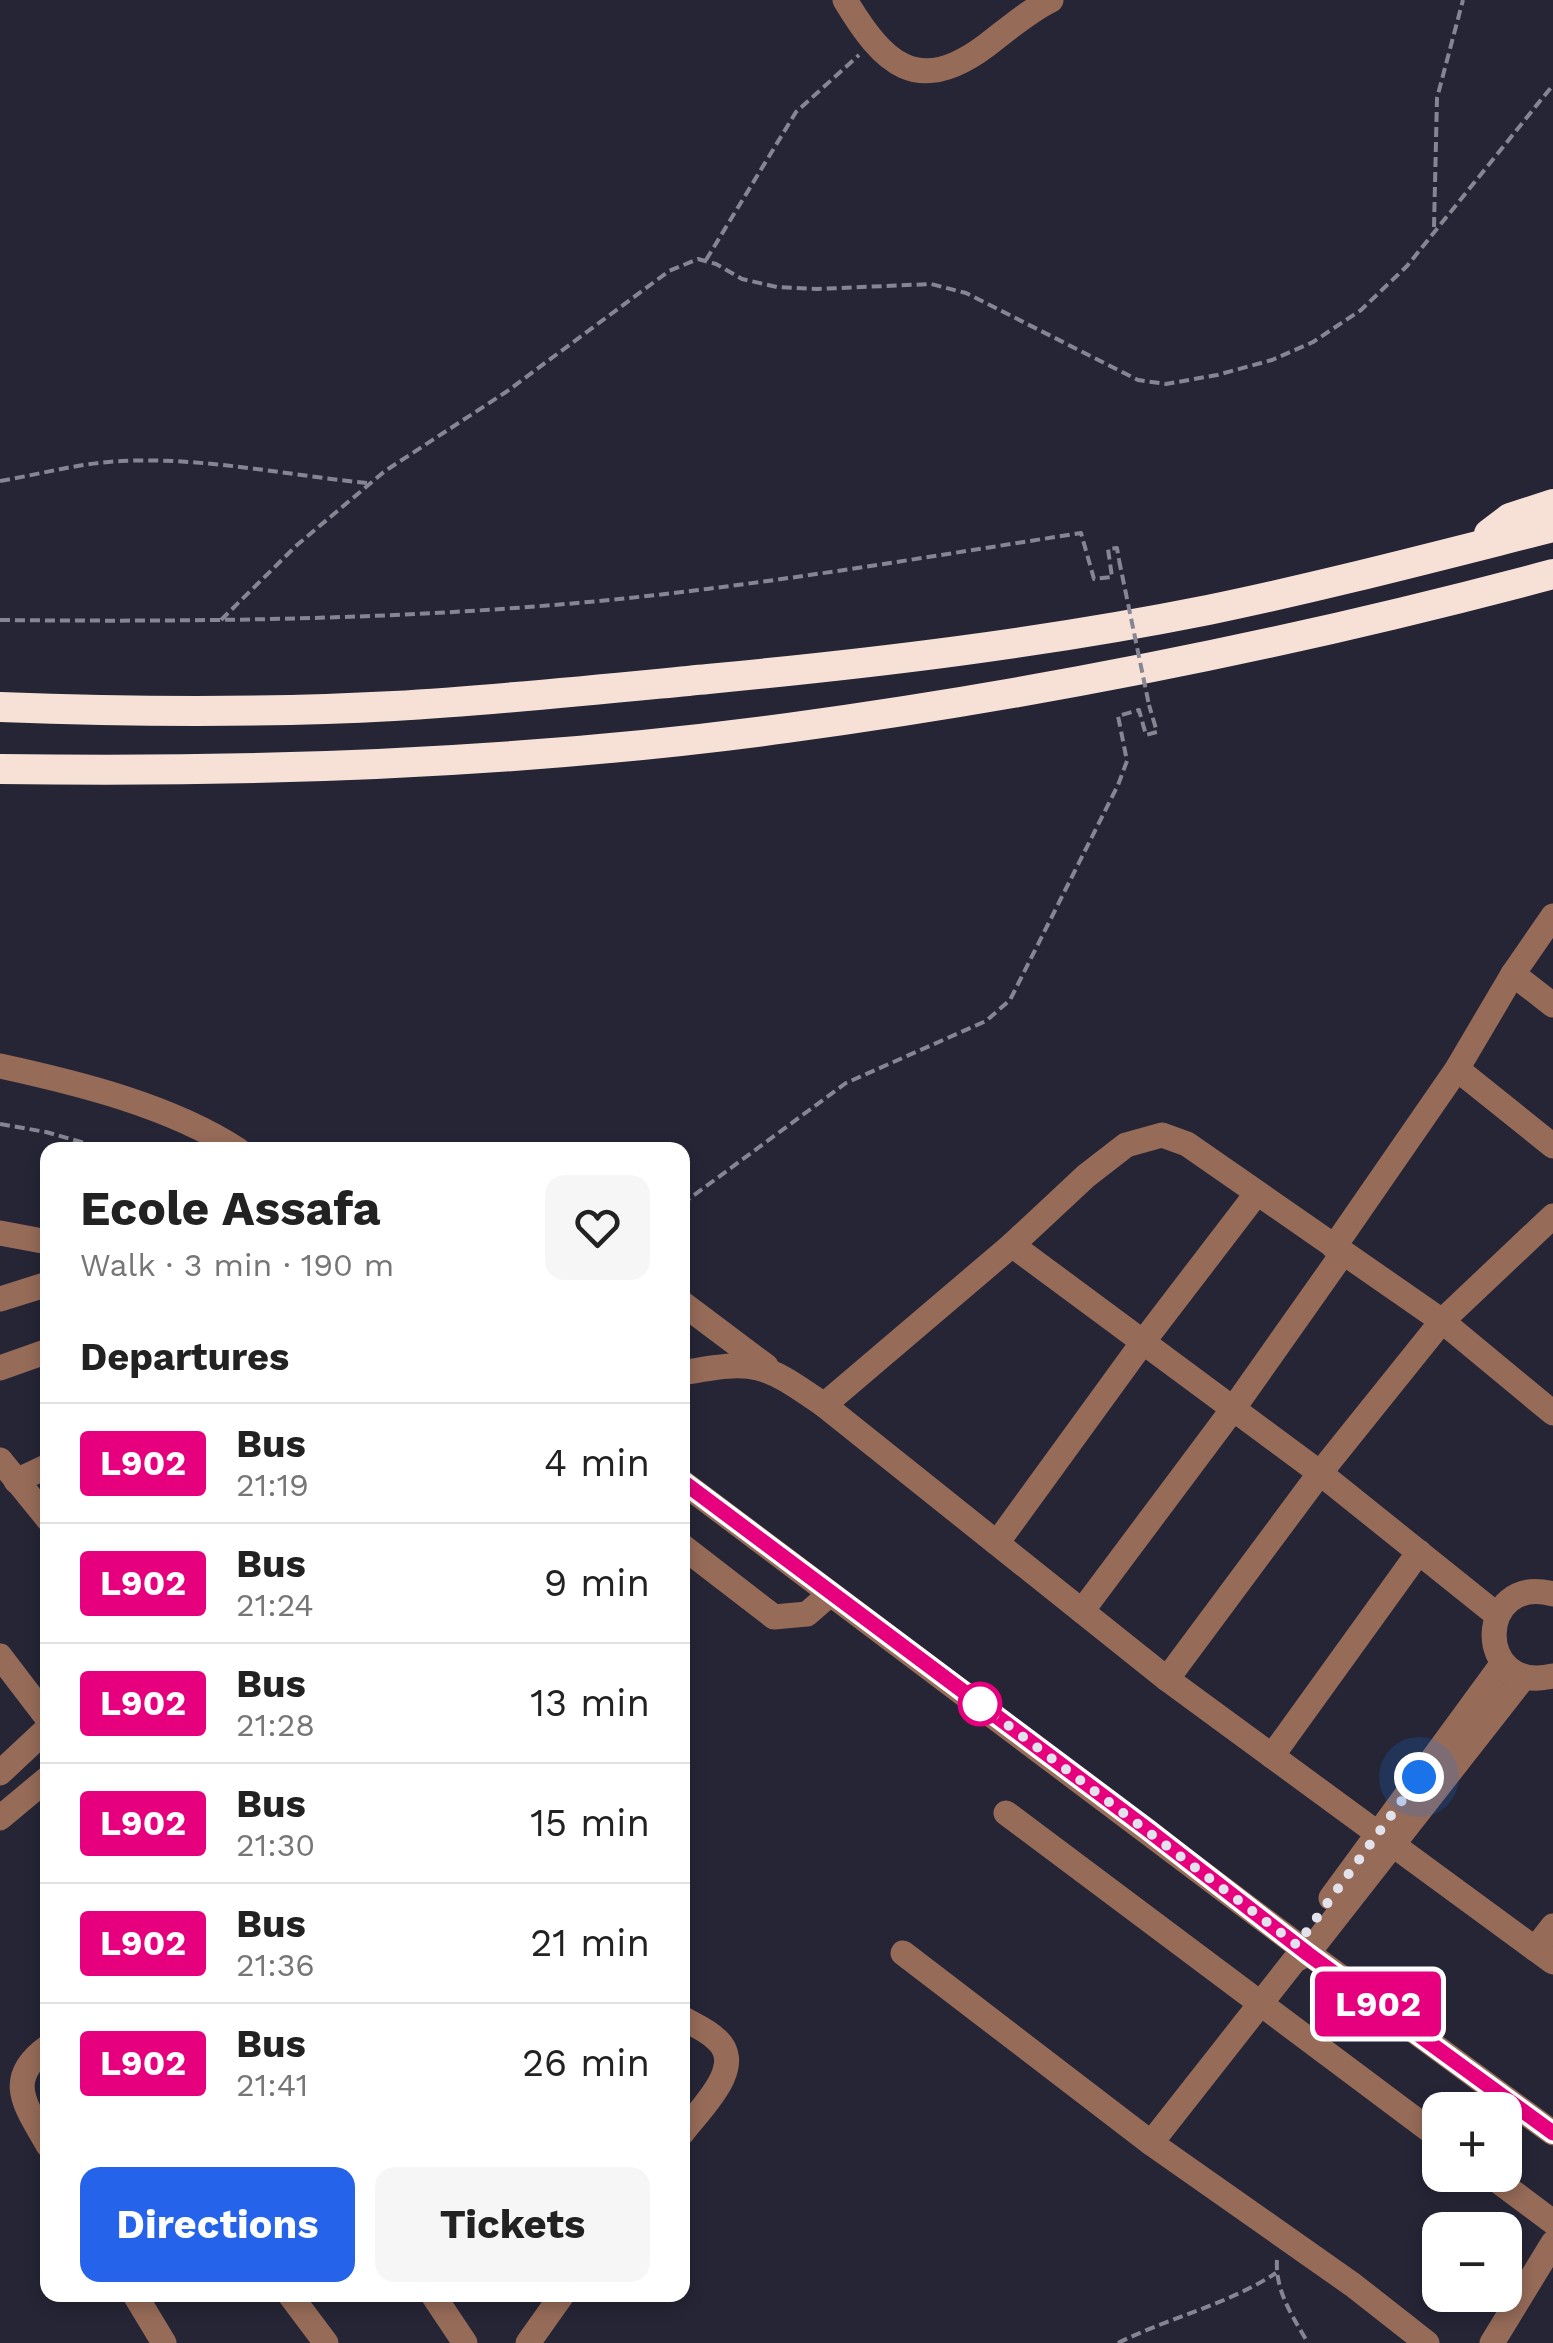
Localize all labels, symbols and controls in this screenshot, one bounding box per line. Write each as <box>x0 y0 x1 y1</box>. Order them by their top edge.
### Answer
button: heart <box>545 1175 650 1280</box>
text: Ecole Assafa <box>80 1180 380 1237</box>
text: Walk · 3 min · 190 m <box>80 1246 394 1284</box>
text: Departures <box>80 1335 289 1379</box>
text: Bus <box>236 1422 306 1466</box>
text: 4 min <box>544 1441 650 1485</box>
text: L902 <box>100 1442 186 1484</box>
text: 21:19 <box>236 1466 309 1504</box>
text: Bus <box>236 1542 306 1586</box>
text: 9 min <box>544 1561 650 1605</box>
text: L902 <box>100 1562 186 1604</box>
text: 21:24 <box>236 1586 314 1624</box>
text: Bus <box>236 1662 306 1706</box>
text: 13 min <box>530 1681 650 1725</box>
text: L902 <box>100 1682 186 1724</box>
unlabelled marker <box>959 1683 1001 1725</box>
text: 21:28 <box>236 1706 315 1744</box>
your location <box>1394 1752 1444 1802</box>
text: Bus <box>236 1782 306 1826</box>
text: 15 min <box>530 1801 650 1845</box>
text: L902 <box>100 1802 186 1844</box>
text: 21:30 <box>236 1826 315 1864</box>
text: Bus <box>236 1902 306 1946</box>
text: 21 min <box>530 1921 650 1965</box>
text: L902 <box>100 1922 186 1964</box>
text: 21:36 <box>236 1946 315 1984</box>
line badge: L902 <box>1308 1972 1448 2036</box>
text: L902 <box>1335 1983 1421 2025</box>
text: Bus <box>236 2022 306 2066</box>
text: 26 min <box>522 2041 650 2085</box>
text: L902 <box>100 2042 186 2084</box>
text: 21:41 <box>236 2066 308 2104</box>
map controls <box>1422 2092 1522 2312</box>
button: + <box>1422 2092 1522 2192</box>
button: Directions <box>80 2167 355 2282</box>
button: Tickets <box>375 2167 650 2282</box>
button: − <box>1422 2212 1522 2312</box>

